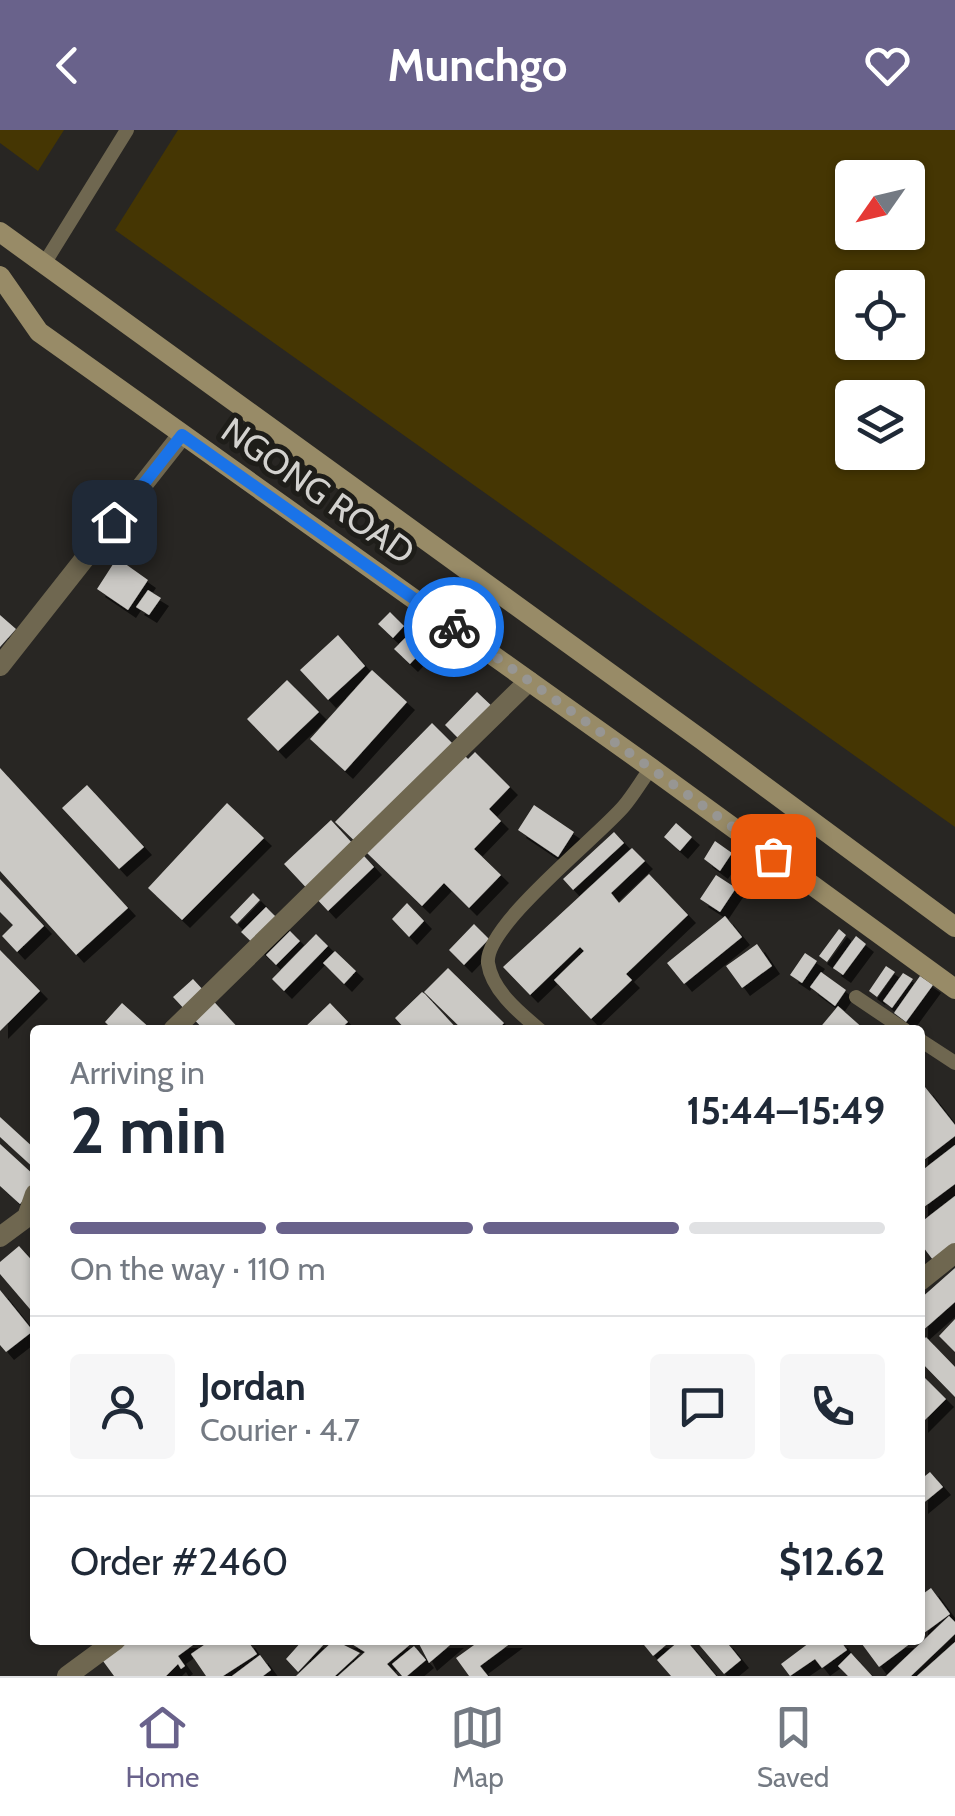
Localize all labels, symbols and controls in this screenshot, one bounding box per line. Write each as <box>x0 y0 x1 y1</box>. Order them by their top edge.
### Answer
icon: back <box>40 38 95 93</box>
text: Munchgo <box>388 38 567 92</box>
icon: heart <box>860 38 915 93</box>
north arrow <box>835 160 925 250</box>
map controls <box>835 160 925 470</box>
button: locate <box>835 270 925 360</box>
button: layers <box>835 380 925 470</box>
street label: NGONG ROAD <box>213 408 423 573</box>
pin <box>72 480 157 565</box>
icon: home <box>87 495 142 550</box>
courier <box>404 577 504 677</box>
icon: bike <box>427 600 482 655</box>
pin <box>731 814 816 899</box>
icon: bag <box>746 829 801 884</box>
text: Arriving in <box>70 1053 205 1092</box>
text: 15:44–15:49 <box>687 1087 885 1134</box>
text: 2 min <box>70 1090 227 1169</box>
text: On the way · 110 m <box>70 1249 326 1288</box>
button: person <box>70 1354 175 1459</box>
button: chat <box>650 1354 755 1459</box>
button: phone <box>780 1354 885 1459</box>
text: Jordan <box>200 1363 306 1410</box>
text: Courier · 4.7 <box>200 1410 360 1449</box>
text: Order #2460 <box>70 1538 288 1585</box>
text: $12.62 <box>779 1538 885 1585</box>
tab: Home <box>126 1700 199 1794</box>
tab: Map <box>450 1700 505 1794</box>
tab: Saved <box>757 1700 829 1794</box>

